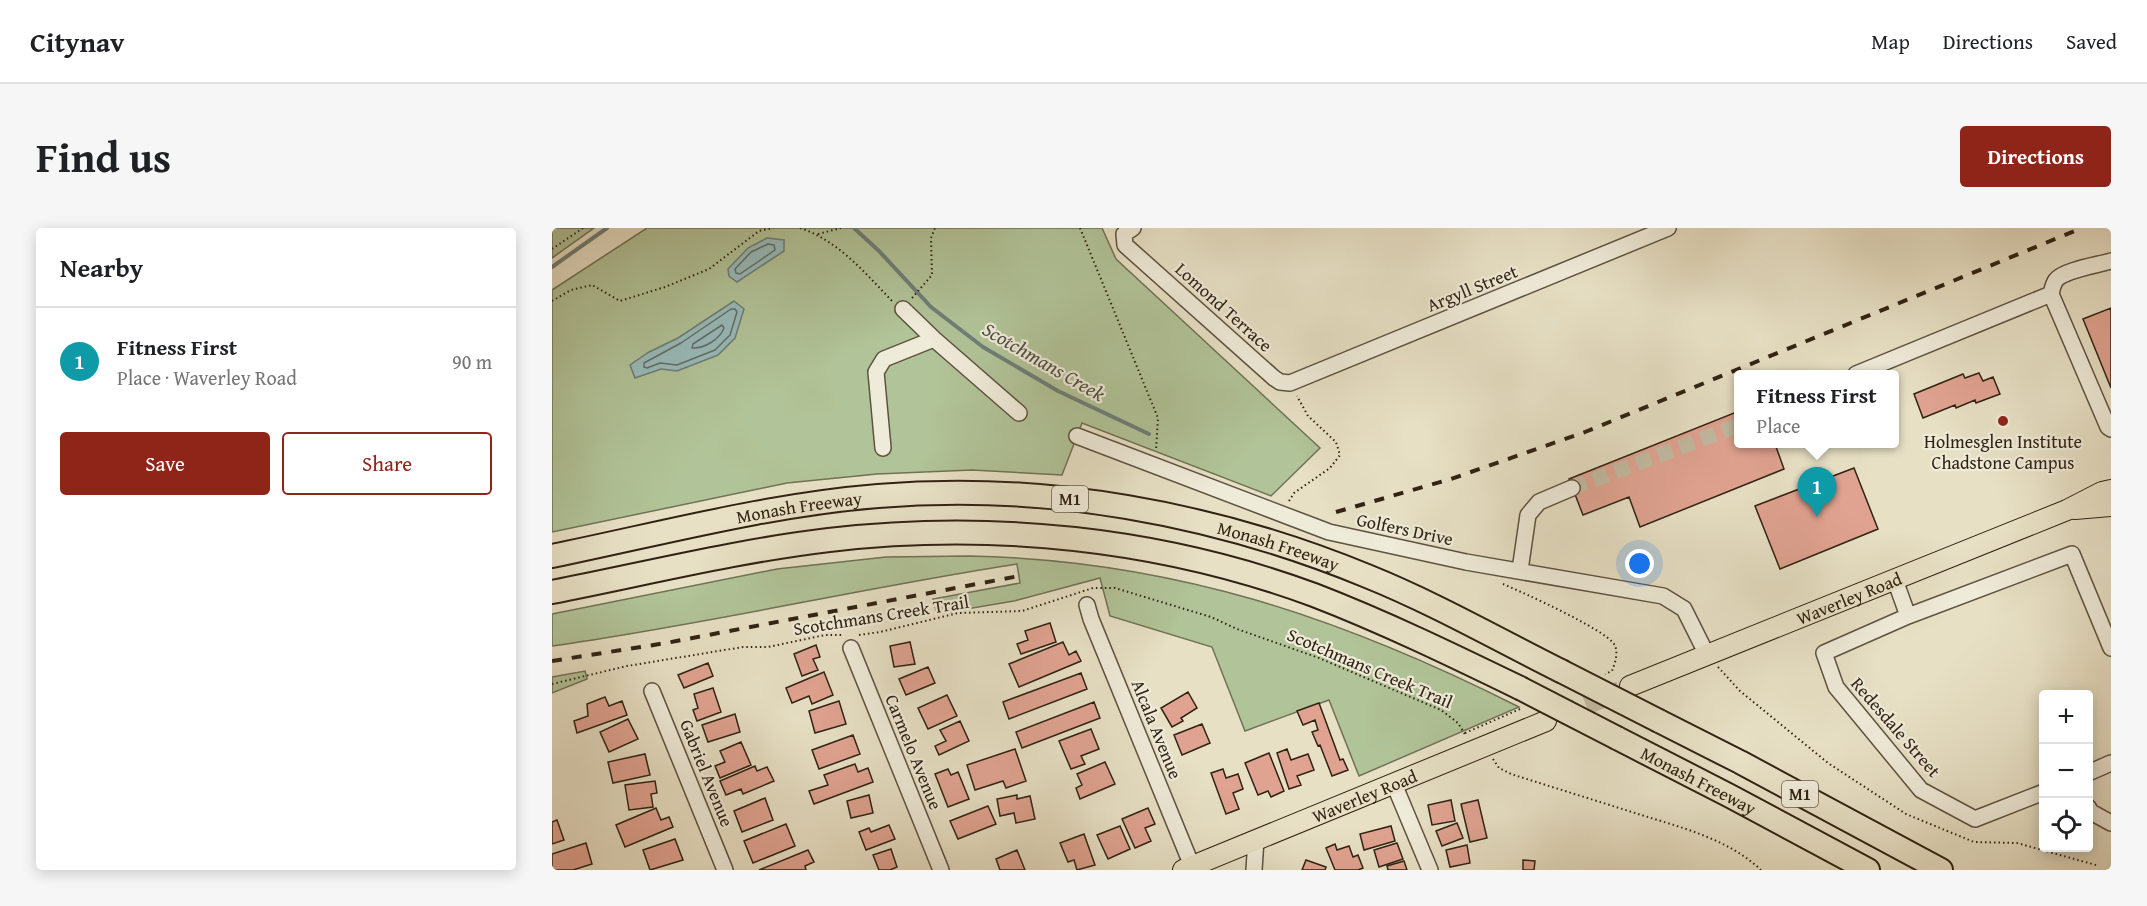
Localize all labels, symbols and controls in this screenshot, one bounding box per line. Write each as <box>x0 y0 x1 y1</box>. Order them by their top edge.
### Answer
text: Citynav <box>30 21 124 62</box>
text: Map <box>1871 26 1910 57</box>
text: Directions <box>1943 26 2033 57</box>
text: Saved <box>2066 26 2117 57</box>
text: Find us <box>36 126 171 187</box>
button: Directions <box>1960 126 2111 187</box>
text: Nearby <box>60 248 143 287</box>
street label: Lomond Terrace <box>1169 256 1279 358</box>
street label: Argyll Street <box>1422 257 1522 318</box>
water label: Scotchmans Creek <box>977 314 1111 408</box>
text: Fitness First <box>117 331 237 363</box>
text: 1 <box>74 347 85 376</box>
text: 90 m <box>452 347 492 376</box>
text: Place · Waverley Road <box>117 363 297 392</box>
popup <box>1734 370 1899 448</box>
text: Fitness First <box>1756 379 1877 411</box>
text: Place <box>1756 411 1800 440</box>
marker: Holmesglen Institute Chadstone Campus <box>1996 414 2010 428</box>
place label: Holmesglen Institute Chadstone Campus <box>1924 428 2082 476</box>
button: Save <box>60 432 270 495</box>
button: Share <box>282 432 492 495</box>
pin: 1 <box>1798 468 1836 517</box>
street label: Monash Freeway <box>734 484 863 530</box>
road number: M1 <box>1052 486 1088 512</box>
street label: Golfers Drive <box>1354 506 1456 552</box>
street label: Monash Freeway <box>1215 513 1343 577</box>
your location <box>1625 549 1654 578</box>
street label: Waverley Road <box>1792 564 1906 631</box>
street label: Scotchmans Creek Trail <box>791 588 971 642</box>
street label: Scotchmans Creek Trail <box>1283 621 1457 715</box>
street label: Redesdale Street <box>1845 671 1948 784</box>
street label: Alcala Avenue <box>1125 675 1189 783</box>
street label: Carmelo Avenue <box>879 690 949 814</box>
map controls <box>2039 690 2093 852</box>
button: + <box>2039 690 2093 744</box>
street label: Gabriel Avenue <box>673 715 741 831</box>
street label: Monash Freeway <box>1636 739 1761 821</box>
button: − <box>2039 744 2093 798</box>
street label: Waverley Road <box>1308 762 1421 829</box>
road number: M1 <box>1782 781 1818 807</box>
button: locate <box>2039 798 2093 852</box>

